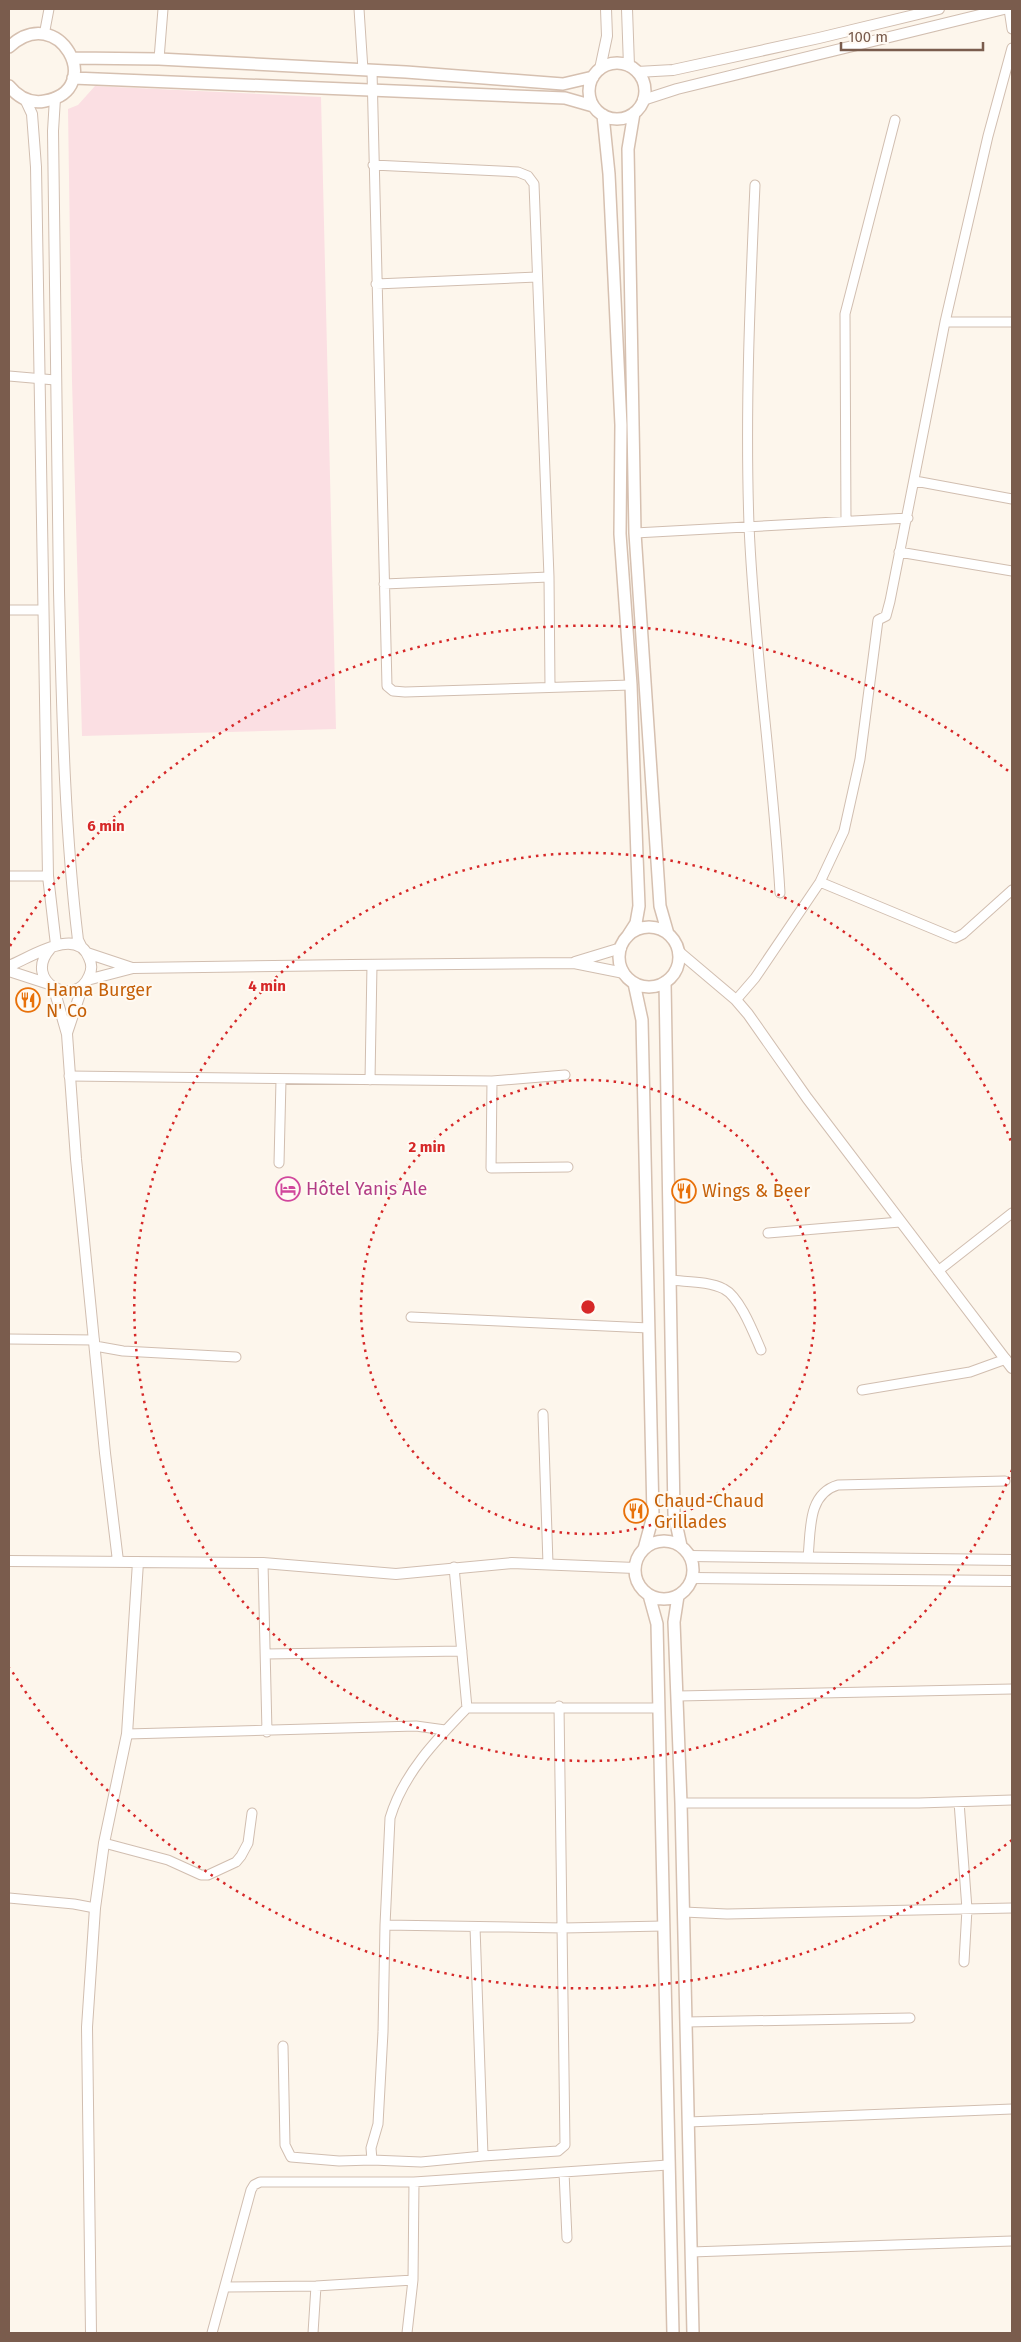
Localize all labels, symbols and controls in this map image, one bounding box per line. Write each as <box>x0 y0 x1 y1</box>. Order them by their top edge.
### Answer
scale bar <box>841 20 984 52</box>
text: 100 m <box>848 28 888 46</box>
text: 6 min <box>87 817 125 835</box>
text: 4 min <box>248 977 286 995</box>
place label: Hama Burger N' Co <box>46 979 152 1022</box>
restaurant icon: Hama Burger N' Co <box>15 987 41 1013</box>
text: 2 min <box>409 1138 445 1156</box>
hotel icon: Hôtel Yanis Ale <box>275 1176 301 1202</box>
place label: Hôtel Yanis Ale <box>306 1178 427 1200</box>
restaurant icon: Wings & Beer <box>671 1178 697 1204</box>
place label: Wings & Beer <box>702 1180 810 1202</box>
centre of rings <box>579 1298 597 1316</box>
place label: Chaud-Chaud Grillades <box>654 1490 764 1533</box>
restaurant icon: Chaud-Chaud Grillades <box>623 1498 649 1524</box>

